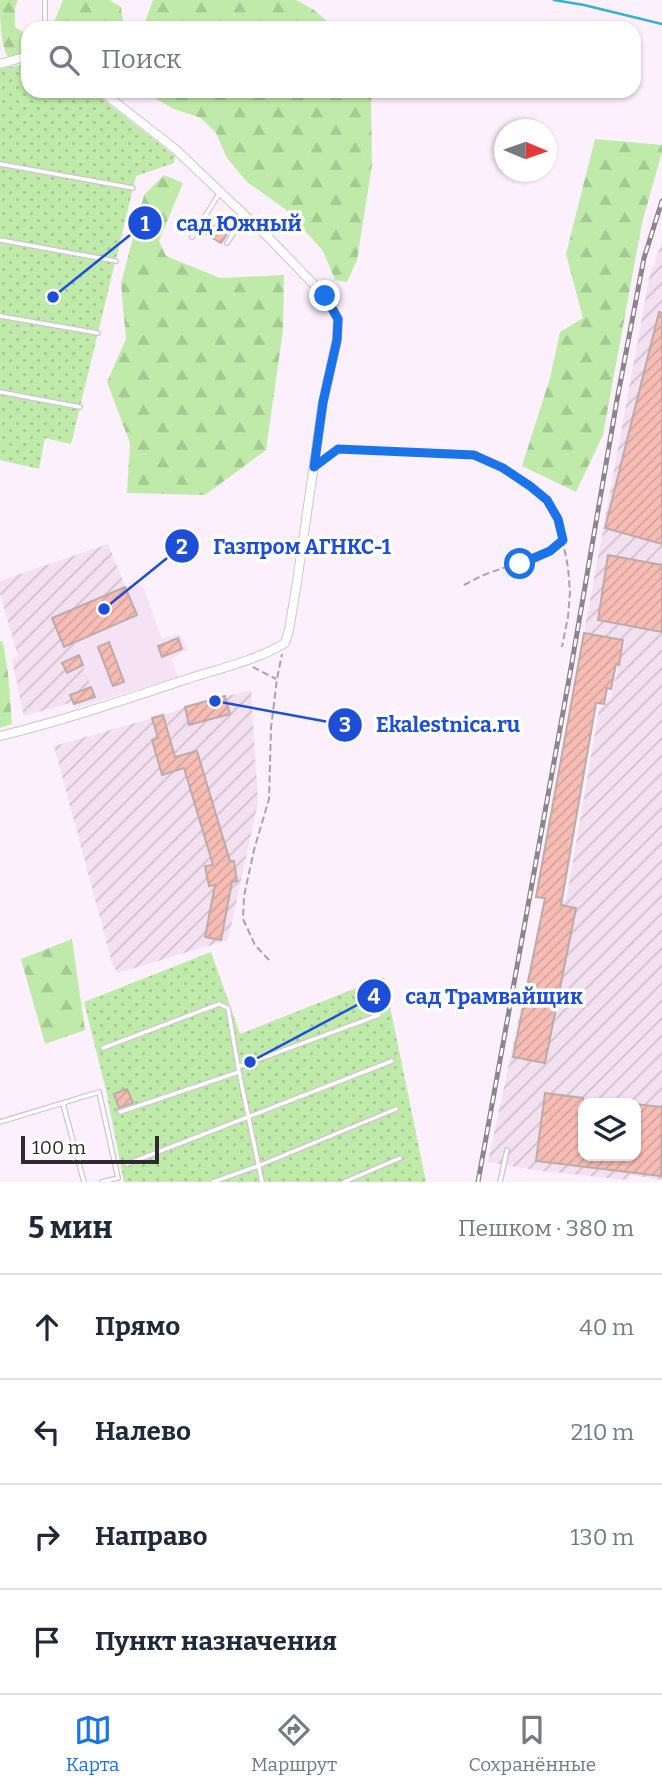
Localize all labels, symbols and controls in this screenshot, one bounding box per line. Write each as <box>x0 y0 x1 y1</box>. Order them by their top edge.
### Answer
search box <box>21 21 641 98</box>
icon: search <box>45 41 83 79</box>
text: Поиск <box>101 44 181 75</box>
north arrow <box>494 119 557 182</box>
callout: сад Южный <box>127 202 316 244</box>
text: 1 <box>140 211 150 237</box>
text: сад Южный <box>176 211 302 237</box>
route end <box>309 280 340 311</box>
callout: Газпром АГНКС-1 <box>165 525 405 567</box>
text: 2 <box>176 534 188 560</box>
text: Газпром АГНКС-1 <box>213 534 391 560</box>
route start <box>504 548 535 579</box>
callout: Ekalestnica.ru <box>327 704 534 746</box>
text: 3 <box>339 712 351 738</box>
text: Ekalestnica.ru <box>376 712 520 738</box>
callout: сад Трамвайщик <box>356 975 597 1017</box>
text: 4 <box>368 984 381 1010</box>
text: сад Трамвайщик <box>405 984 583 1010</box>
map controls <box>578 1098 641 1161</box>
button: layers <box>578 1098 641 1161</box>
scale bar <box>21 1133 159 1165</box>
text: 100 m <box>32 1136 86 1159</box>
text: 5 мин <box>28 1210 113 1246</box>
text: Пешком · 380 m <box>458 1214 634 1242</box>
icon: ahead <box>28 1308 66 1346</box>
text: Прямо <box>95 1311 180 1342</box>
text: 40 m <box>579 1313 634 1341</box>
icon: left <box>28 1413 66 1451</box>
text: Налево <box>95 1416 191 1447</box>
text: 210 m <box>571 1418 634 1446</box>
icon: right <box>28 1518 66 1556</box>
text: Направо <box>95 1521 208 1552</box>
text: 130 m <box>570 1523 634 1551</box>
icon: arrive <box>28 1623 66 1661</box>
text: Пункт назначения <box>95 1626 337 1657</box>
tab: Карта <box>66 1711 119 1776</box>
tab: Маршрут <box>251 1711 337 1776</box>
tab: Сохранённые <box>469 1711 596 1776</box>

